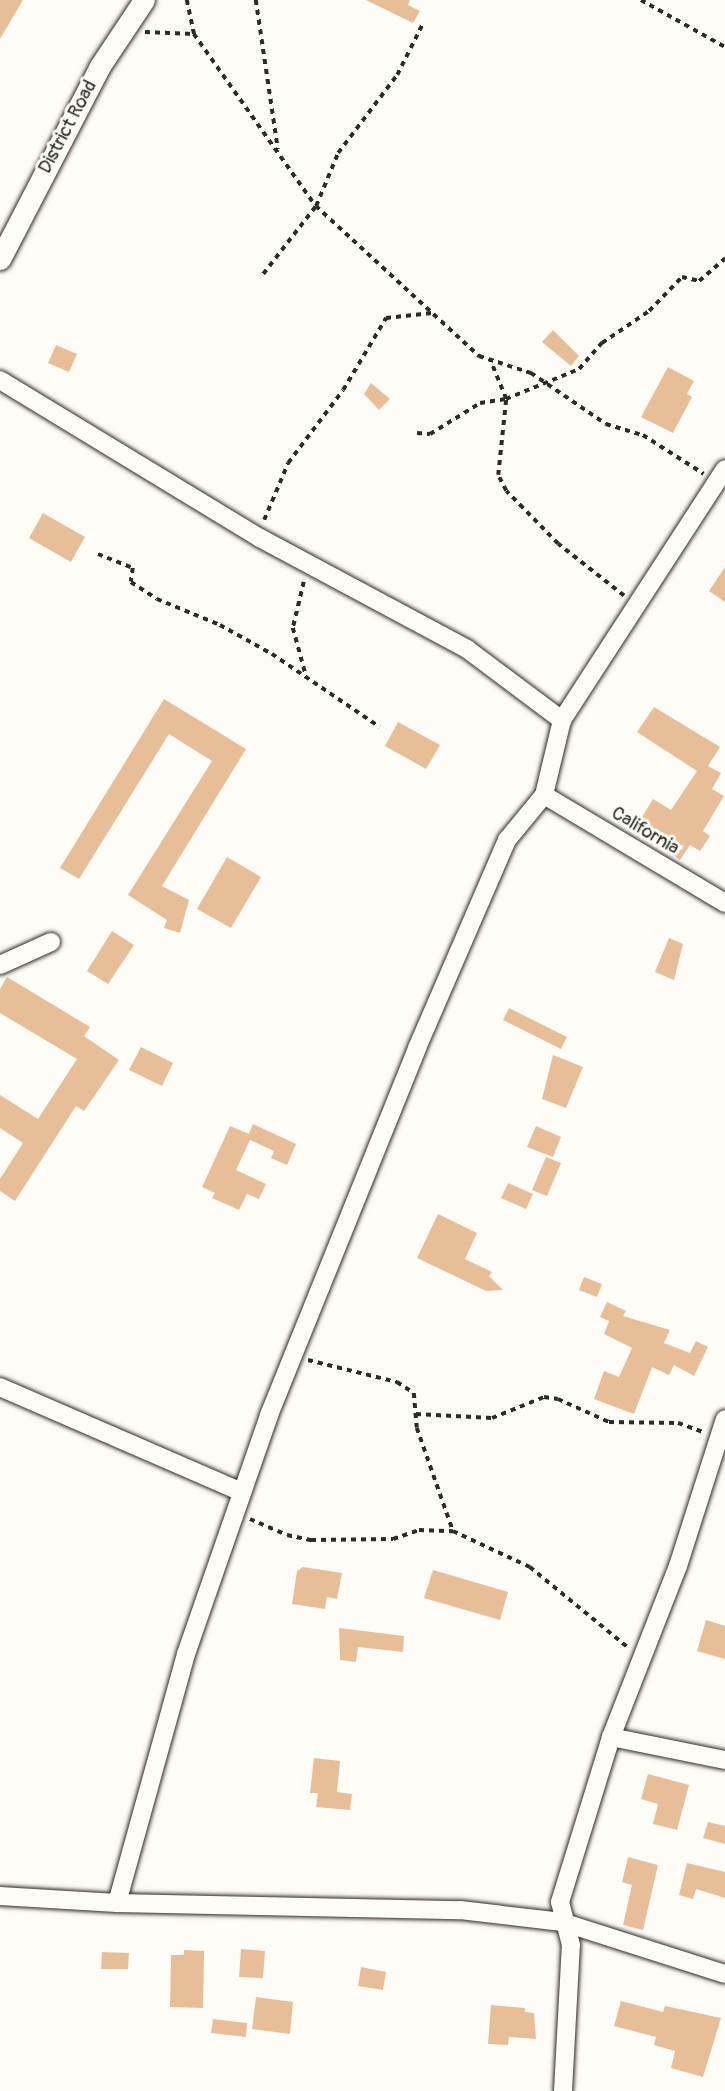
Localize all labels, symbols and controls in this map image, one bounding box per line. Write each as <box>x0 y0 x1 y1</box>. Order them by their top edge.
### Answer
street label: District Road <box>34 76 102 178</box>
street label: California <box>607 802 683 860</box>

